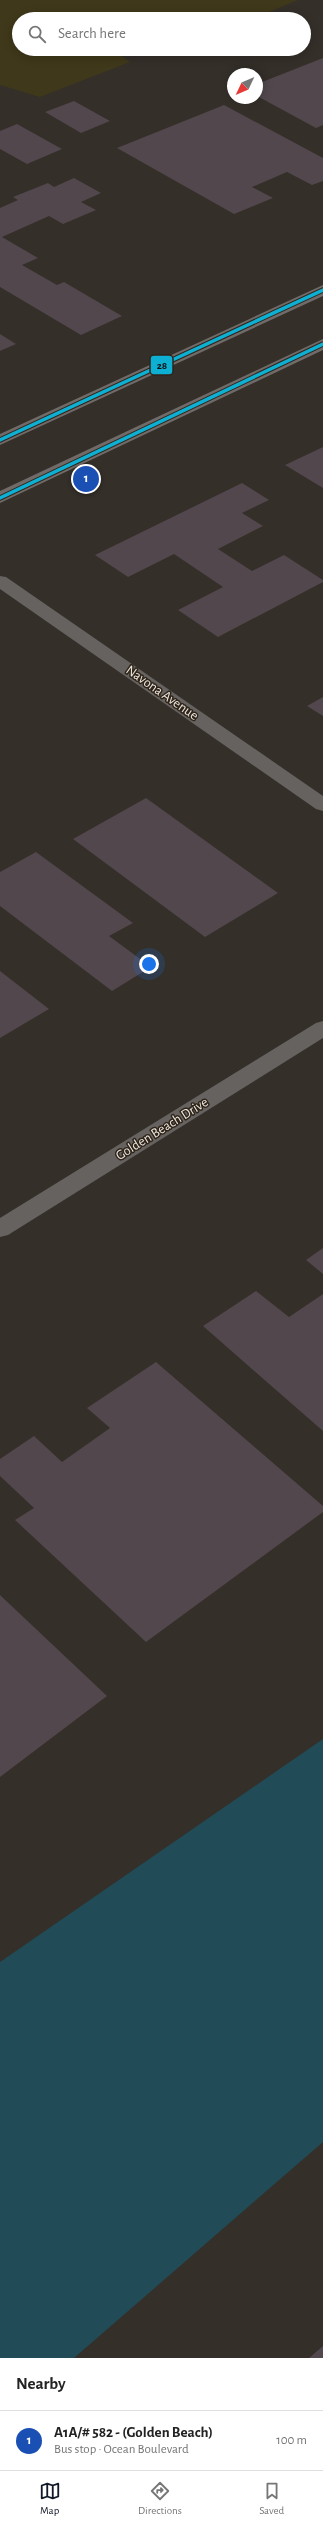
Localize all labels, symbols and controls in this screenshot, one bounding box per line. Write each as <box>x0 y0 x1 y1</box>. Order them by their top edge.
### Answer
search box <box>12 12 311 56</box>
icon: search <box>26 23 48 45</box>
text: Search here <box>58 26 126 41</box>
north arrow <box>227 68 263 104</box>
line badge: 28 <box>150 355 173 375</box>
text: 28 <box>157 360 167 371</box>
pin: 1 <box>73 464 99 494</box>
street label: Navona Avenue <box>123 663 201 723</box>
your location <box>139 954 159 974</box>
street label: Golden Beach Drive <box>113 1095 211 1163</box>
text: Nearby <box>16 2375 66 2392</box>
text: A1A/# 582 - (Golden Beach) <box>54 2425 213 2440</box>
text: 1 <box>27 2434 31 2447</box>
text: 100 m <box>276 2434 307 2447</box>
text: Bus stop · Ocean Boulevard <box>54 2443 189 2456</box>
tab: Map <box>39 2480 61 2517</box>
tab: Directions <box>138 2480 182 2517</box>
tab: Saved <box>259 2480 284 2517</box>

